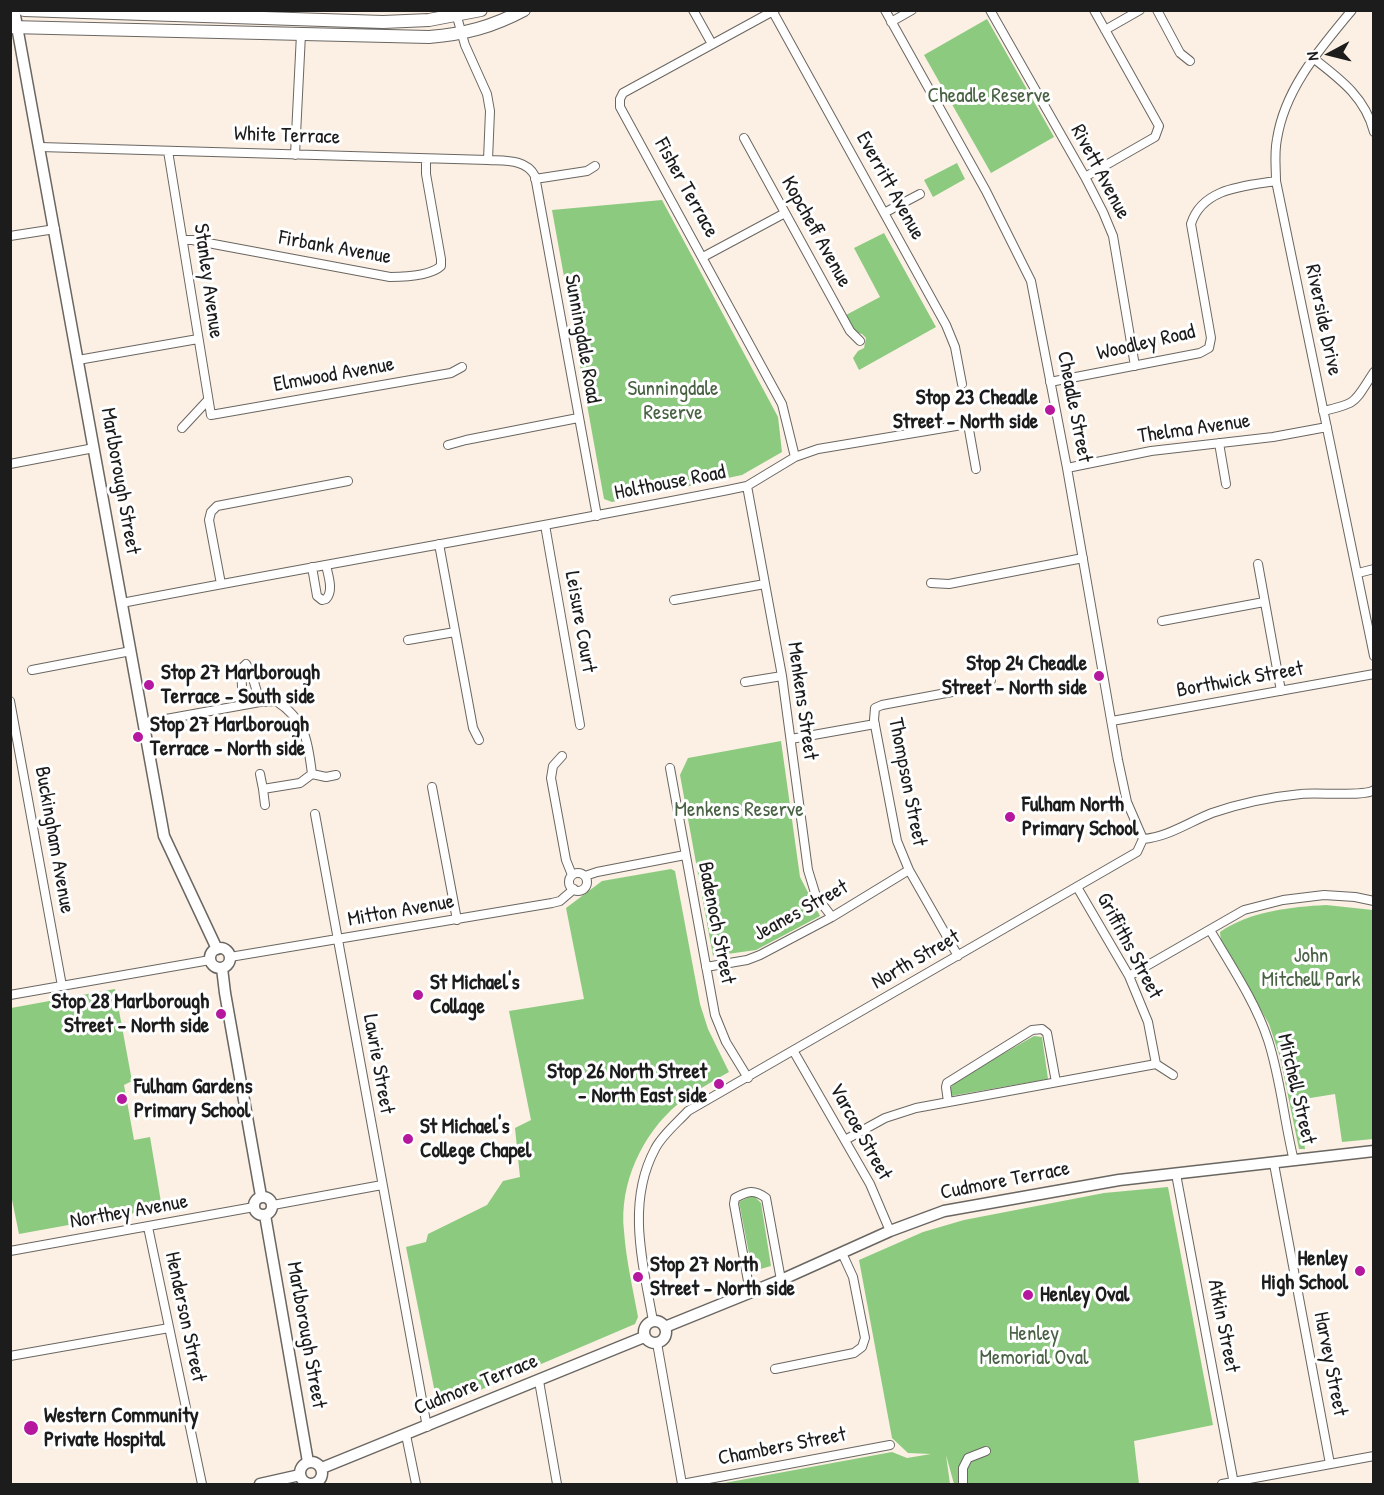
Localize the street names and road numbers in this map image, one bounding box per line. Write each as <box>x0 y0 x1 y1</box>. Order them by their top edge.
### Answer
street label: Rivett Avenue <box>1065 120 1135 224</box>
street label: White Terrace <box>234 122 340 150</box>
street label: Everritt Avenue <box>850 128 930 244</box>
street label: Fisher Terrace <box>648 134 724 242</box>
street label: Kopcheff Avenue <box>775 172 857 292</box>
street label: Stanley Avenue <box>187 222 229 340</box>
street label: Firbank Avenue <box>277 226 393 270</box>
street label: Riverside Drive <box>1299 262 1347 378</box>
street label: Sunningdale Road <box>558 273 606 405</box>
street label: Woodley Road <box>1094 319 1198 367</box>
street label: Cheadle Street <box>1051 349 1097 465</box>
street label: Elmwood Avenue <box>272 352 396 398</box>
street label: Marlborough Street <box>95 406 145 556</box>
street label: Thelma Avenue <box>1136 409 1252 449</box>
street label: Holthouse Road <box>612 460 728 506</box>
street label: Leisure Court <box>559 569 601 675</box>
street label: Menkens Street <box>781 640 823 762</box>
street label: Borthwick Street <box>1175 656 1305 704</box>
street label: Thompson Street <box>882 716 932 848</box>
street label: Buckingham Avenue <box>29 765 79 915</box>
street label: Badenoch Street <box>692 860 740 986</box>
street label: Jeanes Street <box>749 875 853 947</box>
street label: Mitton Avenue <box>346 889 456 933</box>
street label: Griffiths Street <box>1091 889 1167 1003</box>
street label: North Street <box>867 925 965 995</box>
street label: Lawrie Street <box>357 1012 399 1116</box>
street label: Mitchell Street <box>1271 1031 1321 1147</box>
street label: Varcoe Street <box>823 1079 897 1185</box>
street label: Cudmore Terrace <box>938 1156 1072 1206</box>
street label: Northey Avenue <box>68 1189 190 1235</box>
street label: Henderson Street <box>159 1250 211 1384</box>
street label: Marlborough Street <box>281 1260 331 1410</box>
street label: Atkin Street <box>1202 1277 1244 1375</box>
street label: Harvey Street <box>1308 1310 1352 1418</box>
street label: Cudmore Terrace <box>410 1349 542 1421</box>
street label: Chambers Street <box>716 1422 848 1472</box>

